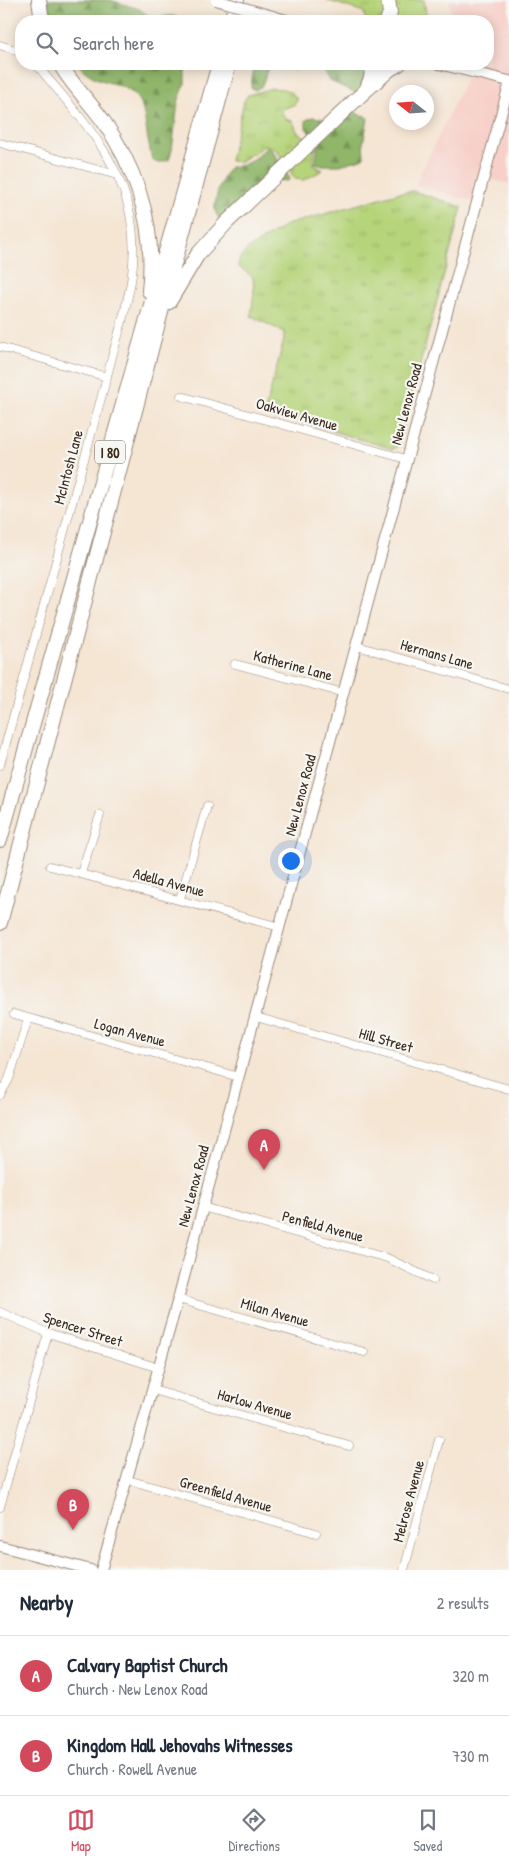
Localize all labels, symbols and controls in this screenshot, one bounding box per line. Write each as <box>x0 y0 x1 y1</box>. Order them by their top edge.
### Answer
search box <box>15 15 494 70</box>
icon: search <box>33 29 61 57</box>
text: Search here <box>73 30 154 56</box>
north arrow <box>389 85 434 130</box>
street label: New Lenox Road <box>385 361 427 447</box>
street label: Oakview Avenue <box>254 392 340 436</box>
street label: McIntosh Lane <box>48 428 88 506</box>
road number: I 80 <box>95 441 125 464</box>
street label: Hermans Lane <box>398 634 476 674</box>
street label: Katherine Lane <box>251 644 335 686</box>
street label: New Lenox Road <box>279 752 321 838</box>
your location <box>278 848 304 874</box>
street label: Adella Avenue <box>131 862 207 902</box>
street label: Logan Avenue <box>92 1012 168 1052</box>
street label: Hill Street <box>357 1022 416 1058</box>
pin: A <box>248 1129 280 1170</box>
street label: New Lenox Road <box>172 1143 214 1229</box>
street label: Penfield Avenue <box>280 1205 366 1247</box>
street label: Milan Avenue <box>238 1292 312 1332</box>
street label: Spencer Street <box>41 1306 126 1352</box>
street label: Harlow Avenue <box>215 1383 295 1425</box>
street label: Melrose Avenue <box>387 1458 429 1544</box>
street label: Greenfield Avenue <box>177 1471 275 1517</box>
pin: B <box>57 1489 89 1530</box>
text: Nearby <box>20 1588 73 1617</box>
text: 2 results <box>437 1592 489 1614</box>
text: Calvary Baptist Church <box>67 1652 228 1678</box>
text: A <box>32 1665 40 1687</box>
text: 320 m <box>453 1665 489 1687</box>
text: Church · New Lenox Road <box>67 1678 208 1700</box>
text: Kingdom Hall Jehovahs Witnesses <box>67 1732 293 1758</box>
text: B <box>32 1745 40 1767</box>
text: 730 m <box>452 1745 489 1767</box>
text: Church · Rowell Avenue <box>67 1758 197 1780</box>
tab: Map <box>67 1806 95 1855</box>
tab: Directions <box>228 1806 280 1855</box>
tab: Saved <box>414 1806 442 1855</box>

